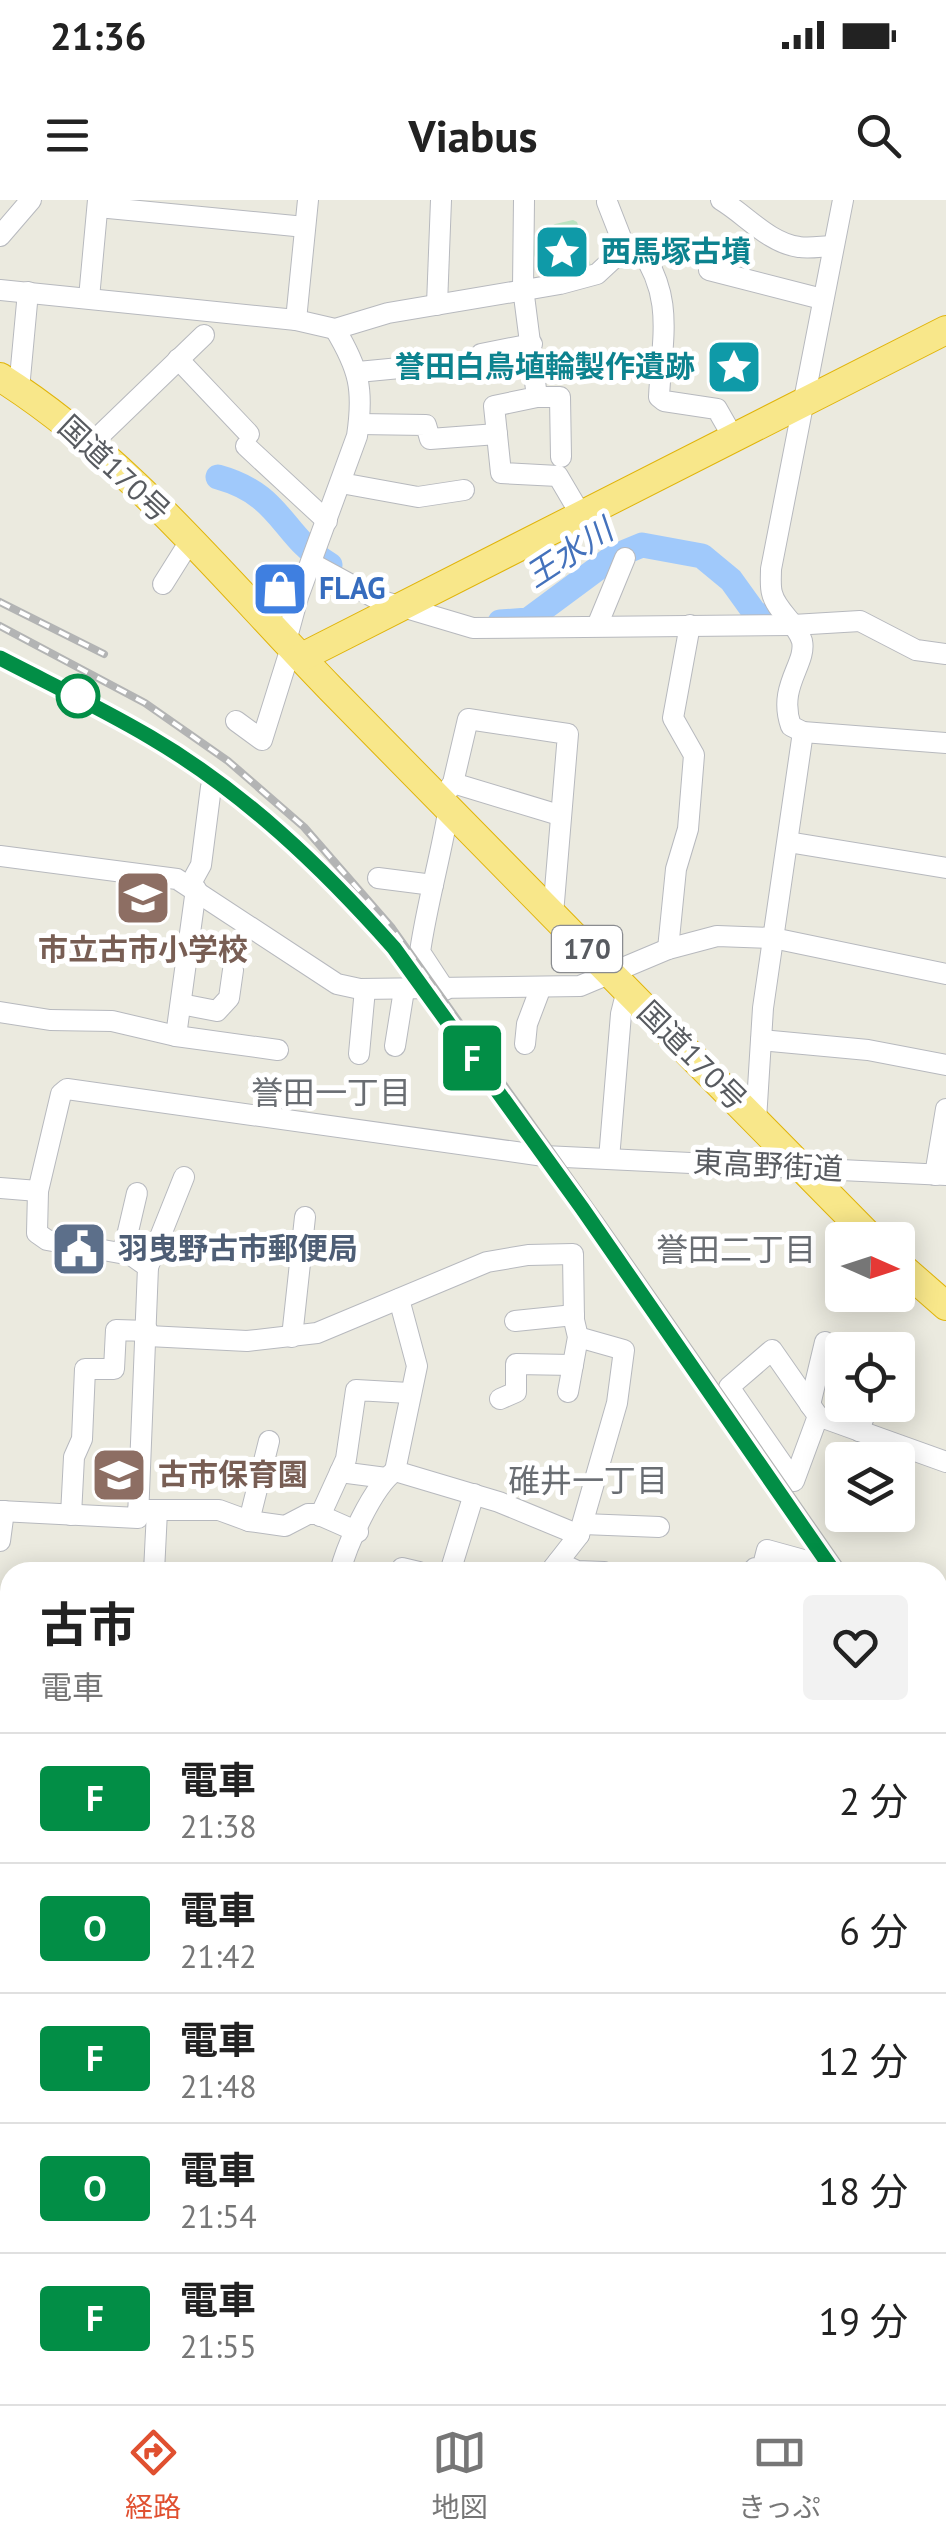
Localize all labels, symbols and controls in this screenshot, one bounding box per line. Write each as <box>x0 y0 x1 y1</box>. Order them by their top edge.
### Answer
text: 21:36 <box>50 11 146 60</box>
text: Viabus <box>409 106 537 164</box>
icon: menu <box>40 108 95 163</box>
icon: search <box>851 108 906 163</box>
place icon: 西馬塚古墳 <box>532 222 592 282</box>
place label: 西馬塚古墳 <box>601 231 751 270</box>
place icon: 誉田白鳥埴輪製作遺跡 <box>704 337 764 397</box>
place label: 誉田白鳥埴輪製作遺跡 <box>395 346 695 385</box>
street label: 国道170号 <box>51 406 179 530</box>
water label: 王水川 <box>517 507 623 596</box>
shop icon: FLAG <box>250 559 310 619</box>
place label: FLAG <box>319 568 386 607</box>
unlabelled marker <box>57 675 99 717</box>
school or university icon: 市立古市小学校 <box>113 868 173 928</box>
road number: 170 <box>552 926 622 972</box>
place label: 市立古市小学校 <box>38 929 248 968</box>
street label: 国道170号 <box>630 992 756 1118</box>
line badge: F <box>440 1026 504 1090</box>
text: F <box>463 1035 481 1081</box>
district label: 誉田一丁目 <box>251 1071 411 1113</box>
street label: 東高野街道 <box>692 1141 844 1188</box>
public building icon: 羽曳野古市郵便局 <box>49 1219 109 1279</box>
north arrow <box>825 1222 915 1312</box>
map controls <box>825 1222 915 1532</box>
place label: 羽曳野古市郵便局 <box>118 1228 358 1267</box>
district label: 誉田二丁目 <box>656 1228 816 1270</box>
button: locate <box>825 1332 915 1422</box>
button: layers <box>825 1442 915 1532</box>
school or university icon: 古市保育園 <box>89 1445 149 1505</box>
place label: 古市保育園 <box>158 1454 308 1493</box>
district label: 碓井一丁目 <box>508 1459 668 1501</box>
text: 古市 <box>40 1593 136 1655</box>
button: heart <box>803 1595 908 1700</box>
text: 電車 <box>40 1666 104 1708</box>
text: 電車 <box>180 1755 256 1804</box>
text: F <box>86 1775 104 1821</box>
text: 2 分 <box>839 1776 908 1825</box>
text: 21:38 <box>180 1805 257 1847</box>
text: 電車 <box>180 1885 256 1934</box>
text: O <box>83 1905 107 1951</box>
text: 6 分 <box>839 1906 908 1955</box>
text: 21:42 <box>180 1935 257 1977</box>
text: 電車 <box>180 2015 256 2064</box>
text: F <box>86 2035 104 2081</box>
text: 12 分 <box>818 2036 908 2085</box>
text: 21:48 <box>180 2065 257 2107</box>
text: 電車 <box>180 2145 256 2194</box>
text: O <box>83 2165 107 2211</box>
text: 18 分 <box>818 2166 908 2215</box>
text: 21:54 <box>180 2195 257 2237</box>
text: 電車 <box>180 2275 256 2324</box>
text: F <box>86 2295 104 2341</box>
text: 19 分 <box>818 2296 908 2345</box>
text: 21:55 <box>180 2325 257 2367</box>
tab: 経路 <box>125 2425 181 2525</box>
tab: 地図 <box>432 2425 488 2525</box>
tab: きっぷ <box>738 2425 821 2525</box>

